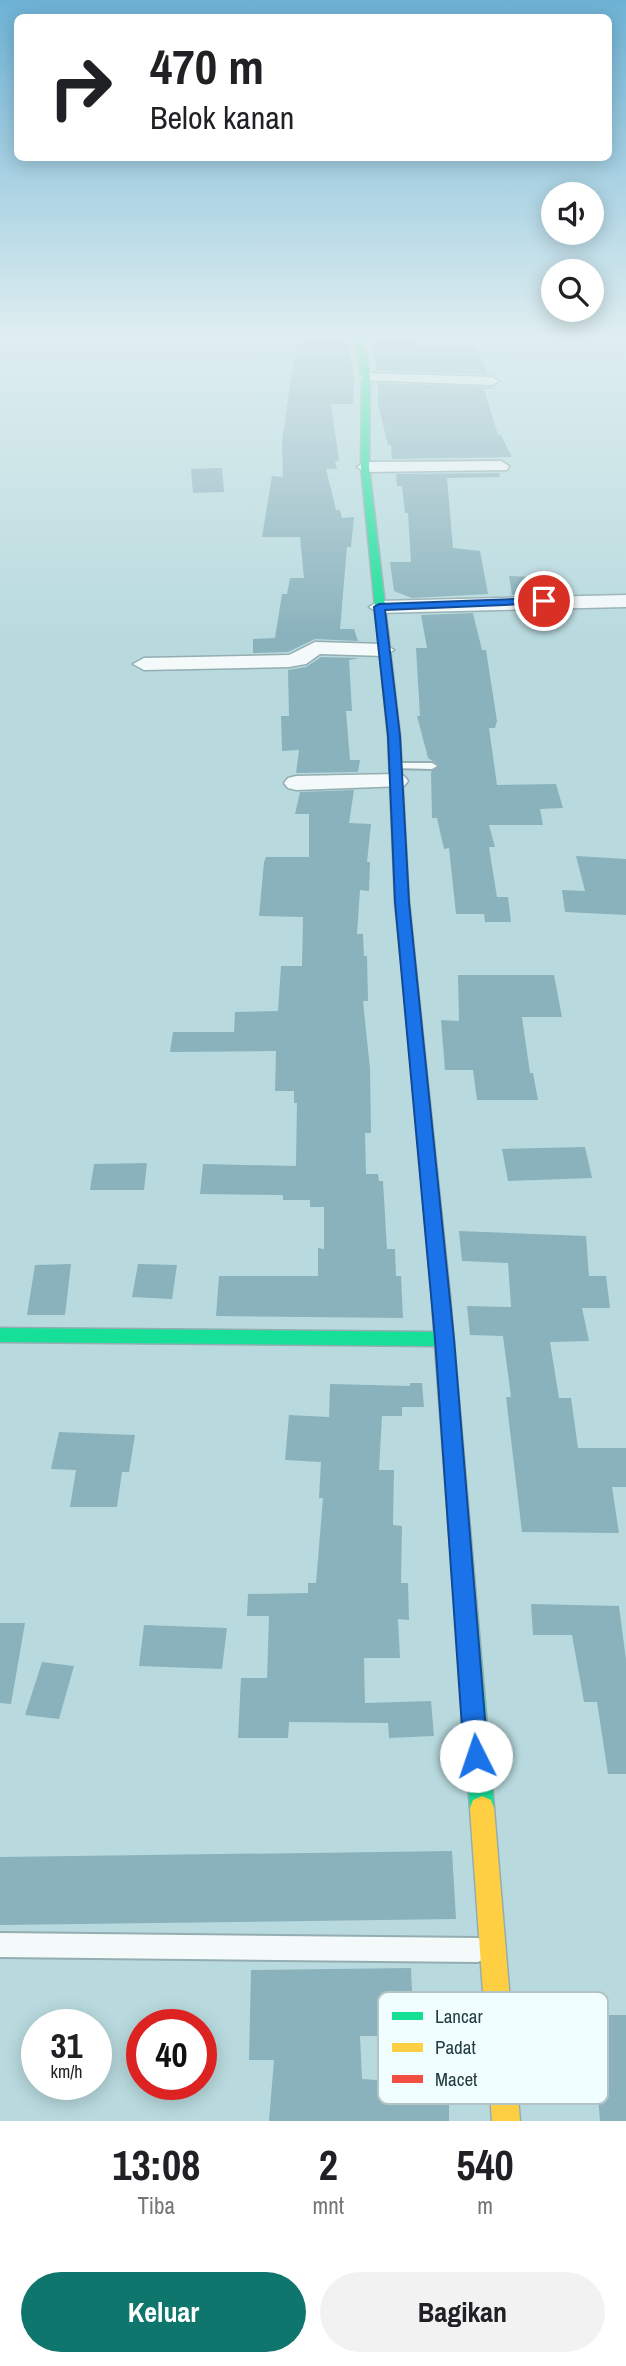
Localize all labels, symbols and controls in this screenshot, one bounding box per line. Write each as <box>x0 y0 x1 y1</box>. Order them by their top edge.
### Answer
text: 470 m <box>150 33 264 99</box>
icon: right <box>35 42 126 133</box>
text: Belok kanan <box>150 96 294 139</box>
map controls <box>541 182 604 322</box>
button: sound <box>541 182 604 245</box>
button: search <box>541 259 604 322</box>
pin <box>514 571 574 631</box>
icon: arrive <box>525 582 563 620</box>
position arrow <box>439 1719 513 1793</box>
legend <box>378 1992 608 2104</box>
text: Lancar <box>435 2003 483 2029</box>
speed limit sign: 40 <box>126 2009 217 2100</box>
text: 31 <box>51 2022 82 2069</box>
text: Padat <box>435 2034 476 2060</box>
text: km/h <box>51 2059 83 2084</box>
text: Macet <box>435 2066 478 2092</box>
text: 13:08 <box>112 2137 200 2193</box>
text: 2 <box>319 2137 338 2193</box>
text: 540 <box>456 2137 514 2193</box>
text: Tiba <box>138 2190 175 2221</box>
text: mnt <box>313 2190 344 2221</box>
text: m <box>477 2190 493 2221</box>
button: Keluar <box>21 2272 306 2352</box>
button: Bagikan <box>320 2272 605 2352</box>

